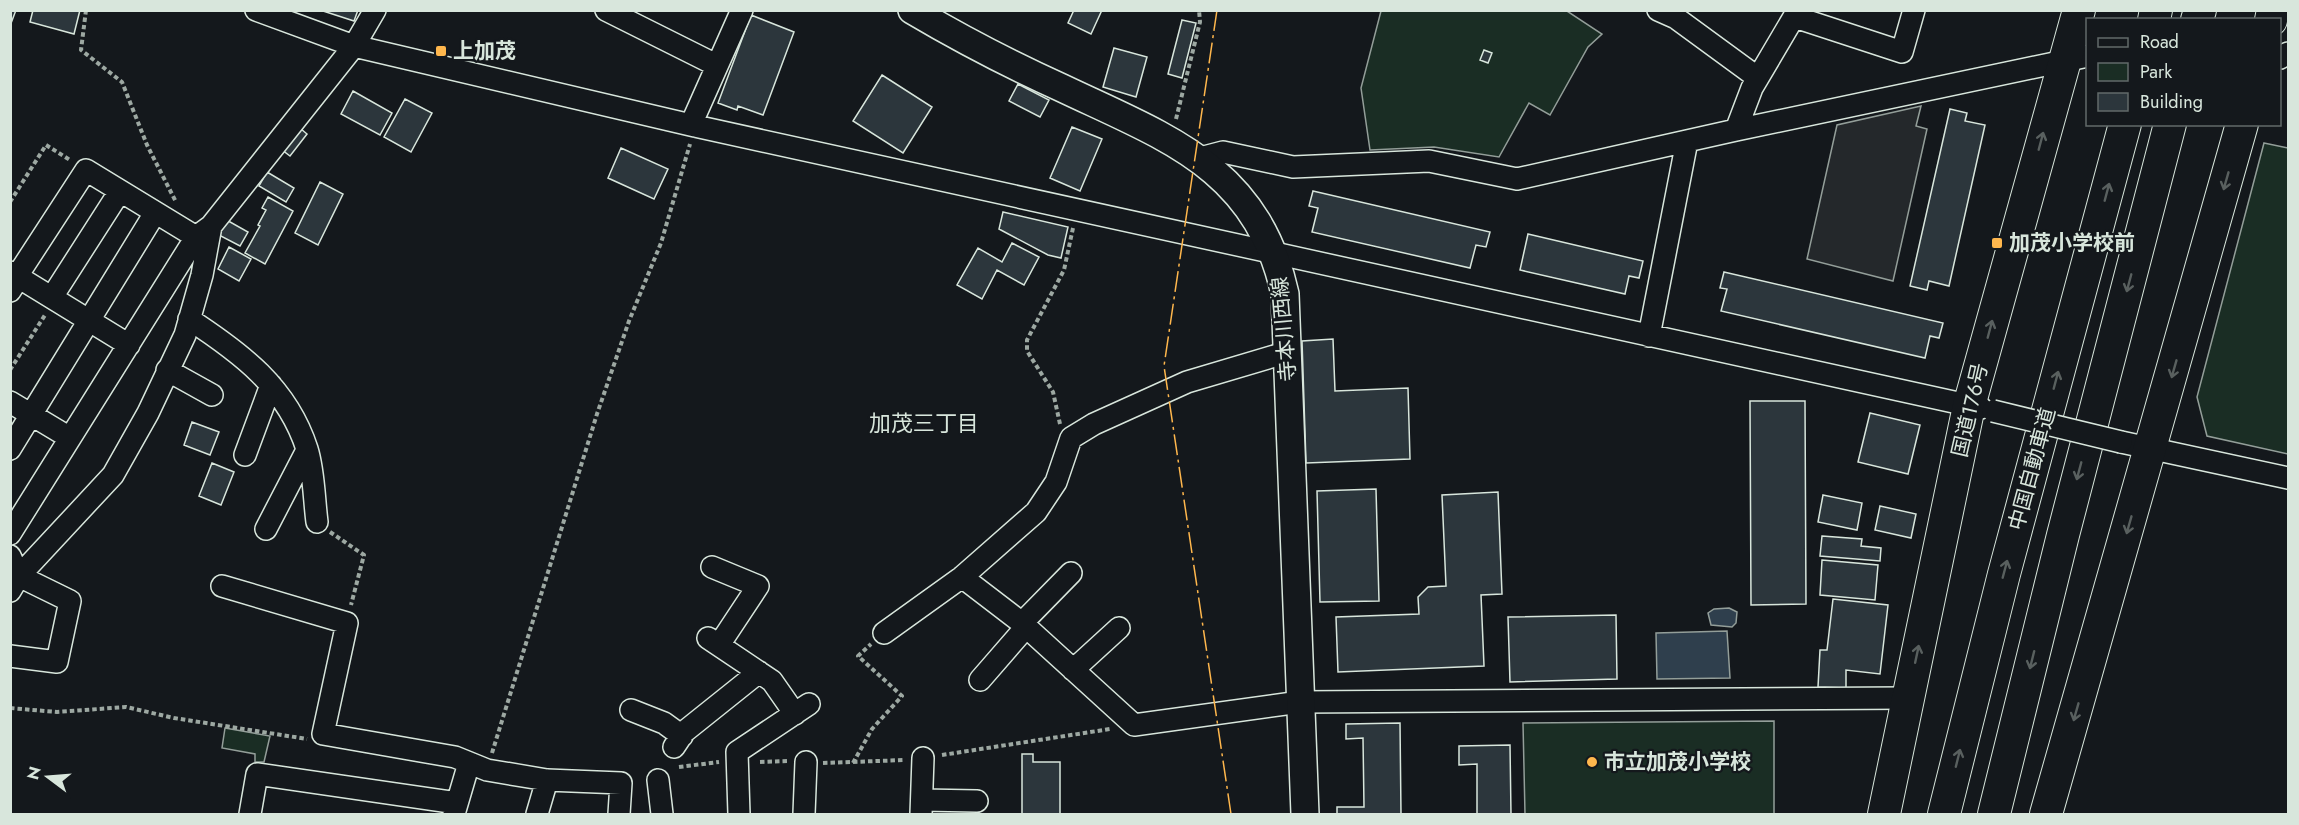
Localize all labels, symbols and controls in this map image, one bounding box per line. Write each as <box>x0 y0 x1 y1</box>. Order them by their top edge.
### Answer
legend <box>2086 18 2281 126</box>
text: Road <box>2140 29 2179 55</box>
place label: 上加茂 <box>453 36 516 66</box>
marker: 上加茂 <box>434 44 448 58</box>
text: Park <box>2140 59 2172 85</box>
text: Building <box>2140 89 2203 115</box>
one-way arrow <box>2036 132 2048 151</box>
one-way arrow <box>2220 171 2232 190</box>
one-way arrow <box>2102 183 2113 202</box>
place label: 加茂小学校前 <box>2009 228 2135 258</box>
marker: 加茂小学校前 <box>1990 236 2004 250</box>
one-way arrow <box>2122 273 2134 292</box>
street label: 寺本川西線 <box>1264 275 1304 383</box>
one-way arrow <box>1985 320 1996 339</box>
one-way arrow <box>2167 359 2179 378</box>
street label: 国道176号 <box>1945 360 1995 460</box>
one-way arrow <box>2051 371 2062 390</box>
street label: 中国自動車道 <box>2001 404 2063 534</box>
district label: 加茂三丁目 <box>869 407 979 439</box>
one-way arrow <box>2073 461 2084 480</box>
one-way arrow <box>2123 515 2134 534</box>
one-way arrow <box>2000 559 2012 578</box>
one-way arrow <box>1912 645 1923 665</box>
one-way arrow <box>2025 651 2037 670</box>
one-way arrow <box>2070 702 2081 721</box>
north arrow <box>18 747 78 807</box>
place label: 市立加茂小学校 <box>1604 747 1751 777</box>
one-way arrow <box>1952 748 1964 767</box>
marker: 市立加茂小学校 <box>1585 755 1599 769</box>
text: N <box>21 764 47 782</box>

